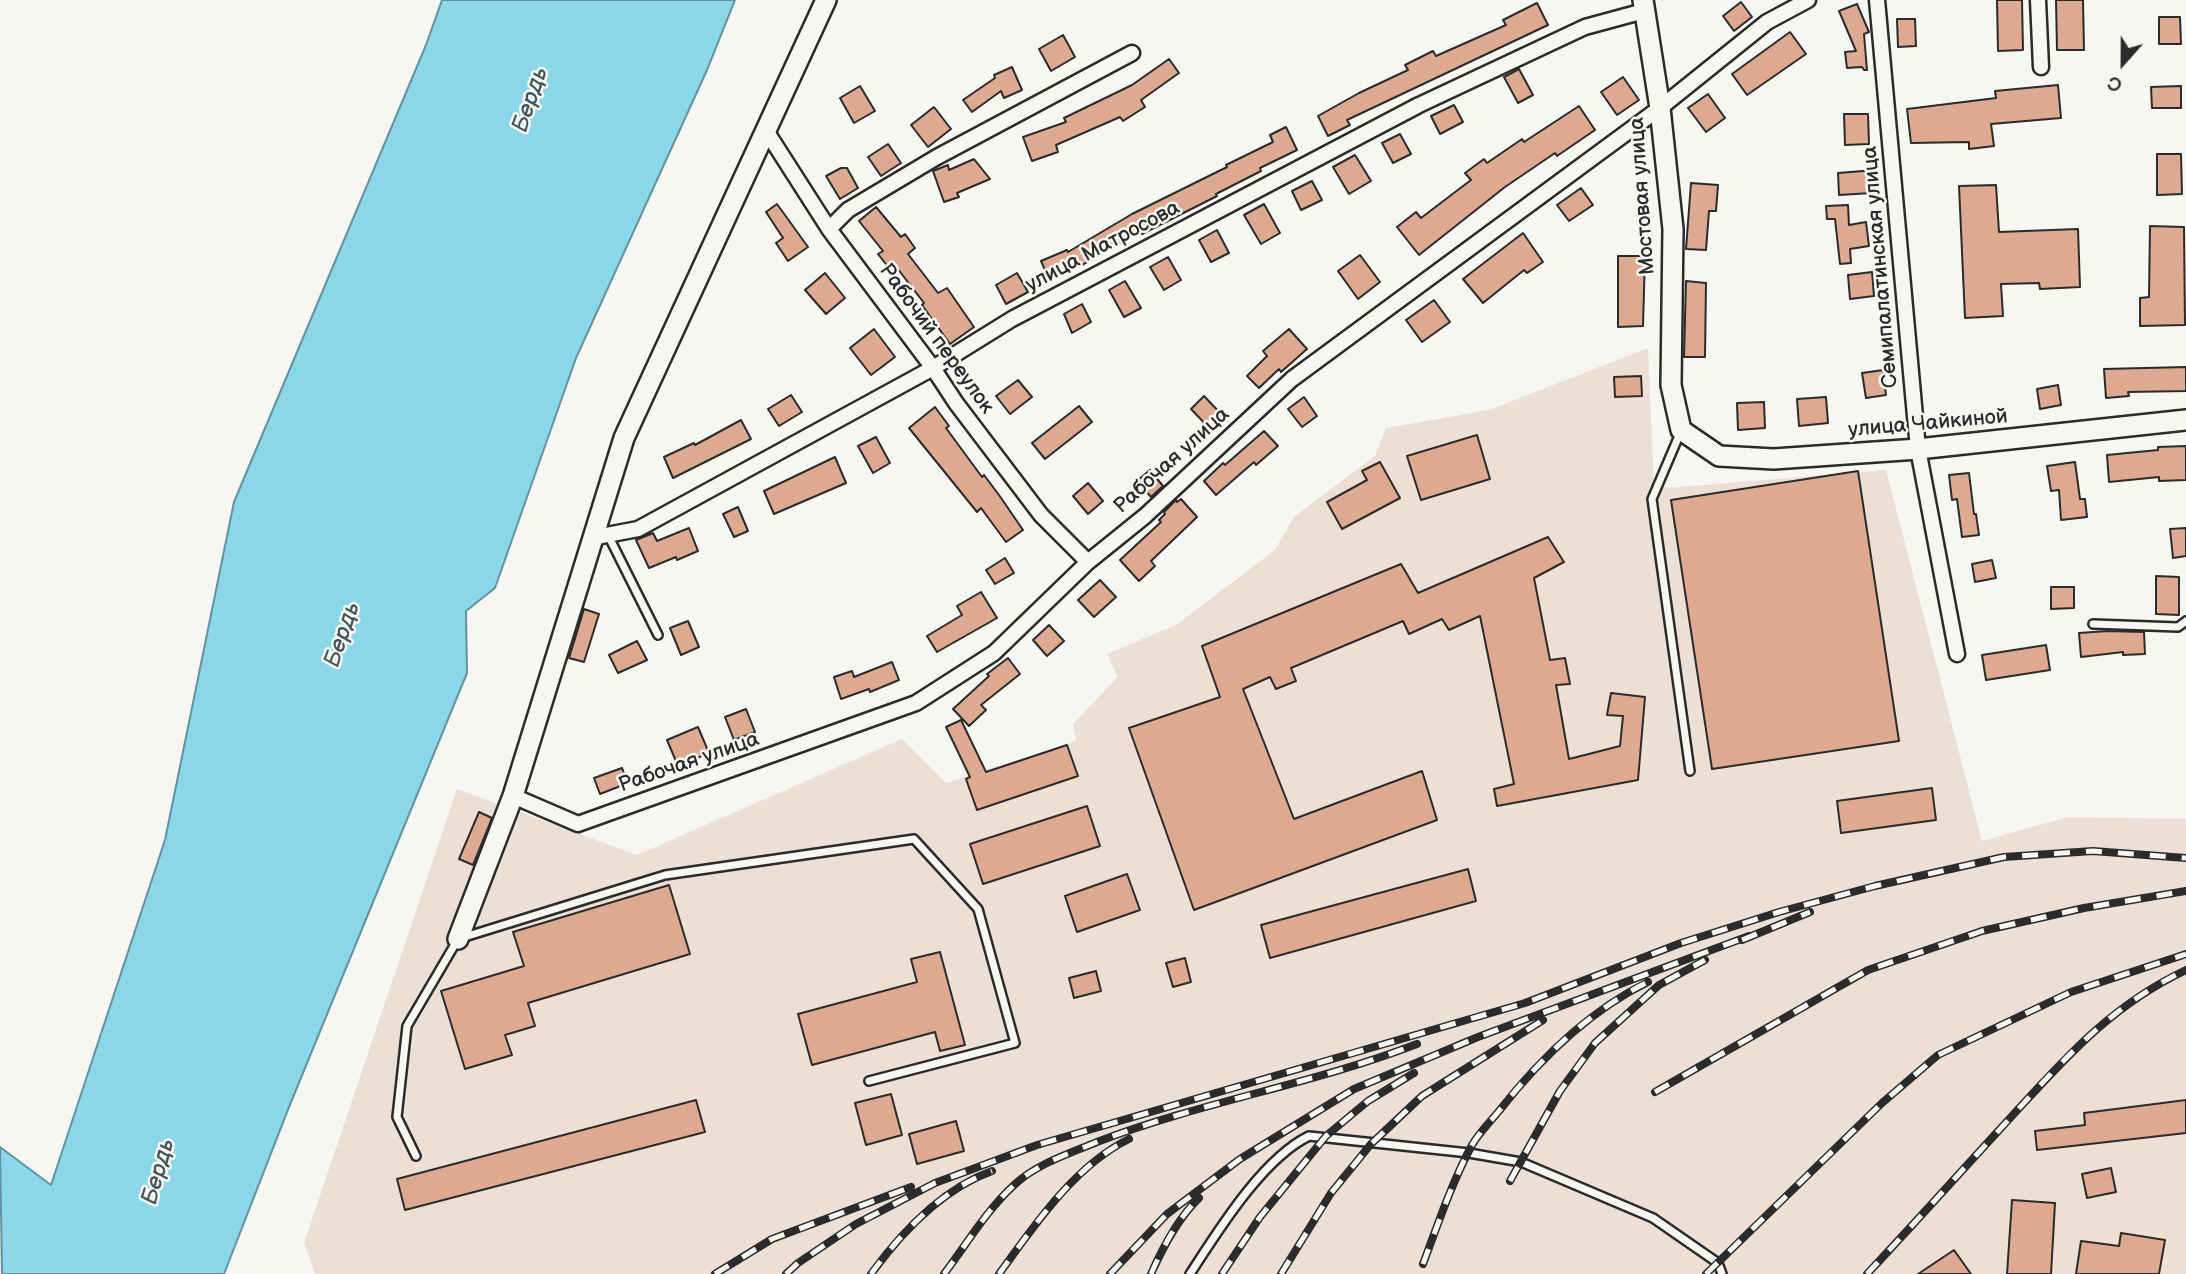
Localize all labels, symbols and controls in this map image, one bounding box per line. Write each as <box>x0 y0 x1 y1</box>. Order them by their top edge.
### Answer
north arrow <box>2088 28 2158 98</box>
water label: Бердь <box>507 64 555 136</box>
text: С <box>2105 70 2126 96</box>
street label: Мостовая улица <box>1625 116 1661 276</box>
street label: Семипалатинская улица <box>1858 145 1904 389</box>
street label: улица Матросова <box>1022 196 1184 298</box>
street label: Рабочий переулок <box>873 259 999 419</box>
street label: Рабочая улица <box>1109 403 1235 519</box>
street label: улица Чайкиной <box>1847 404 2009 444</box>
water label: Бердь <box>319 599 367 671</box>
street label: Рабочая улица <box>615 727 763 799</box>
water label: Бердь <box>136 1136 182 1208</box>

